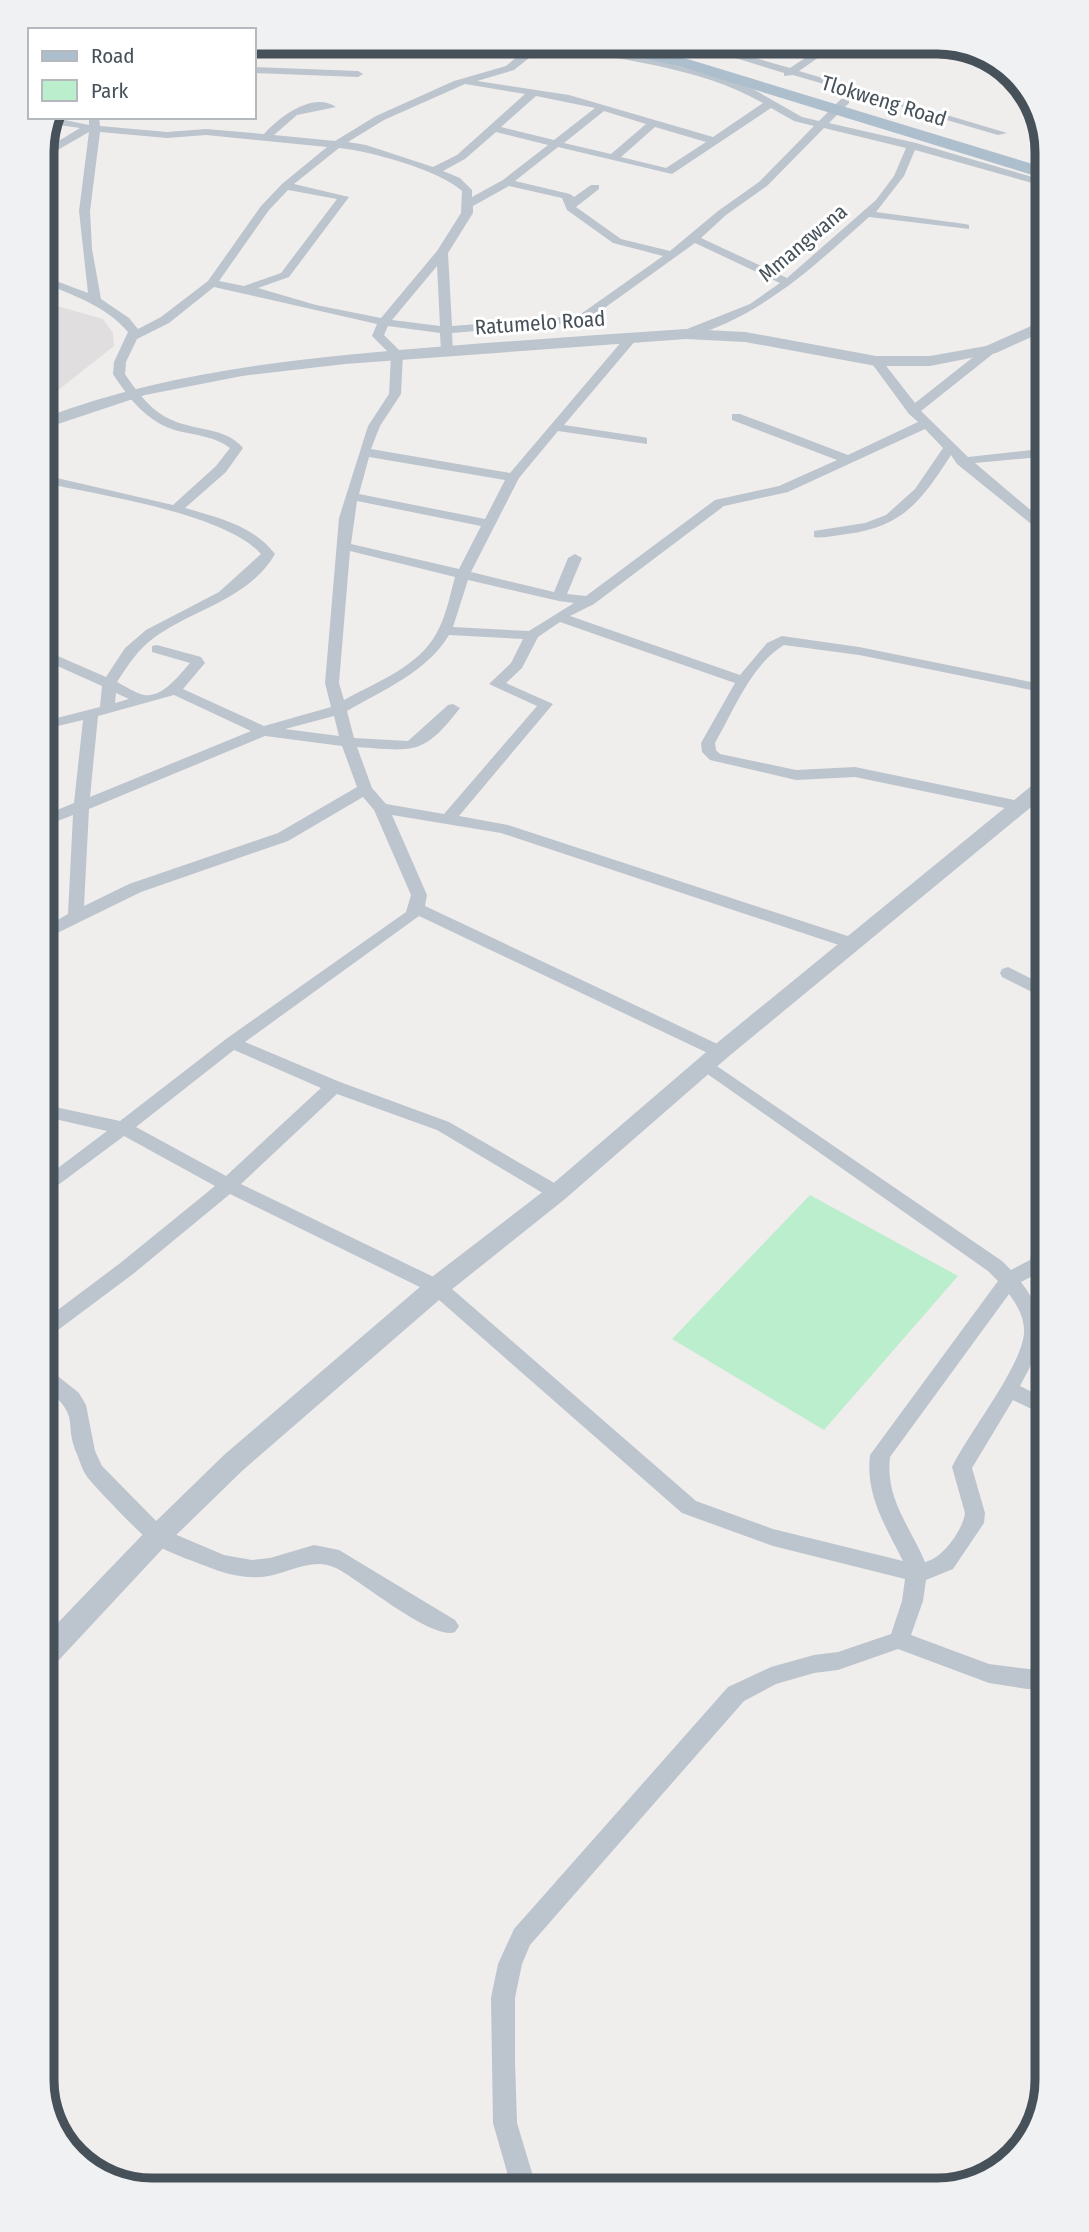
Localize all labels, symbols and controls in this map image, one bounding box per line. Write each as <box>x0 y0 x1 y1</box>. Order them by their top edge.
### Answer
legend <box>28 28 256 119</box>
text: Road <box>91 43 135 69</box>
street label: Tlokweng Road <box>818 70 950 132</box>
text: Park <box>91 78 129 104</box>
street label: Mmangwana <box>753 199 853 287</box>
street label: Ratumelo Road <box>474 305 606 341</box>

